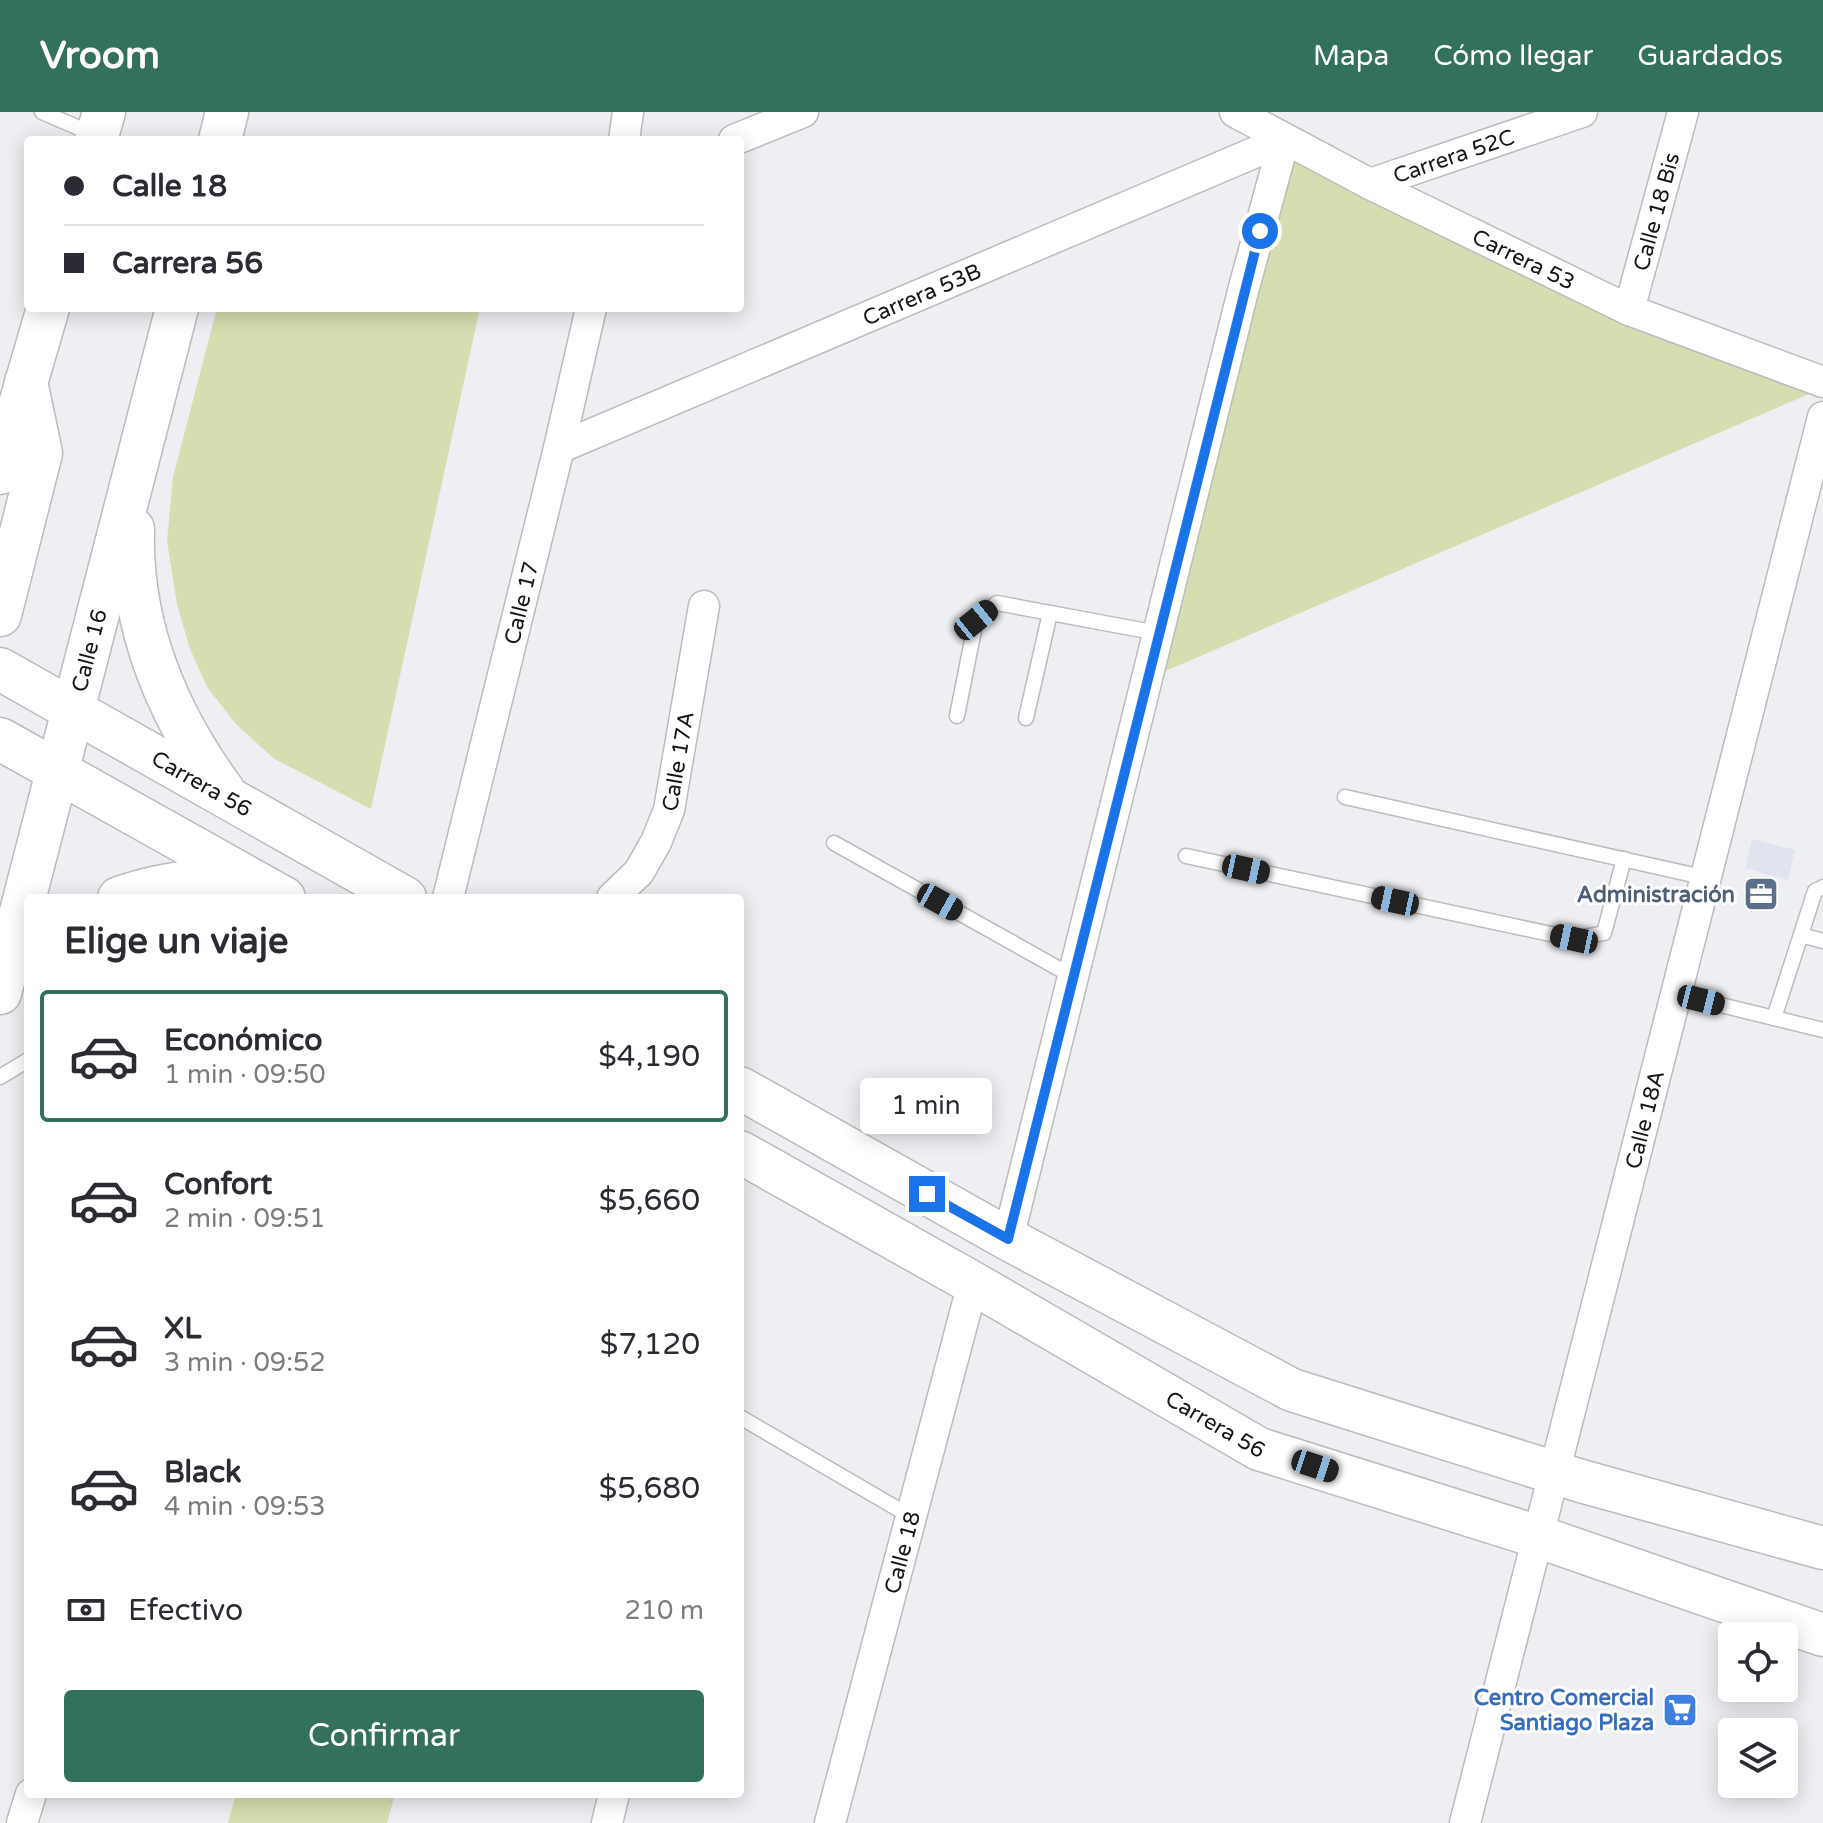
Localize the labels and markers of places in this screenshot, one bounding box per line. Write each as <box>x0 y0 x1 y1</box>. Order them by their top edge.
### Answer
office icon: Administración <box>1742 875 1780 913</box>
place label: Administración <box>1577 882 1735 908</box>
place label: Centro Comercial Santiago Plaza <box>1474 1685 1654 1736</box>
supermarket icon: Centro Comercial Santiago Plaza <box>1661 1691 1699 1729</box>

